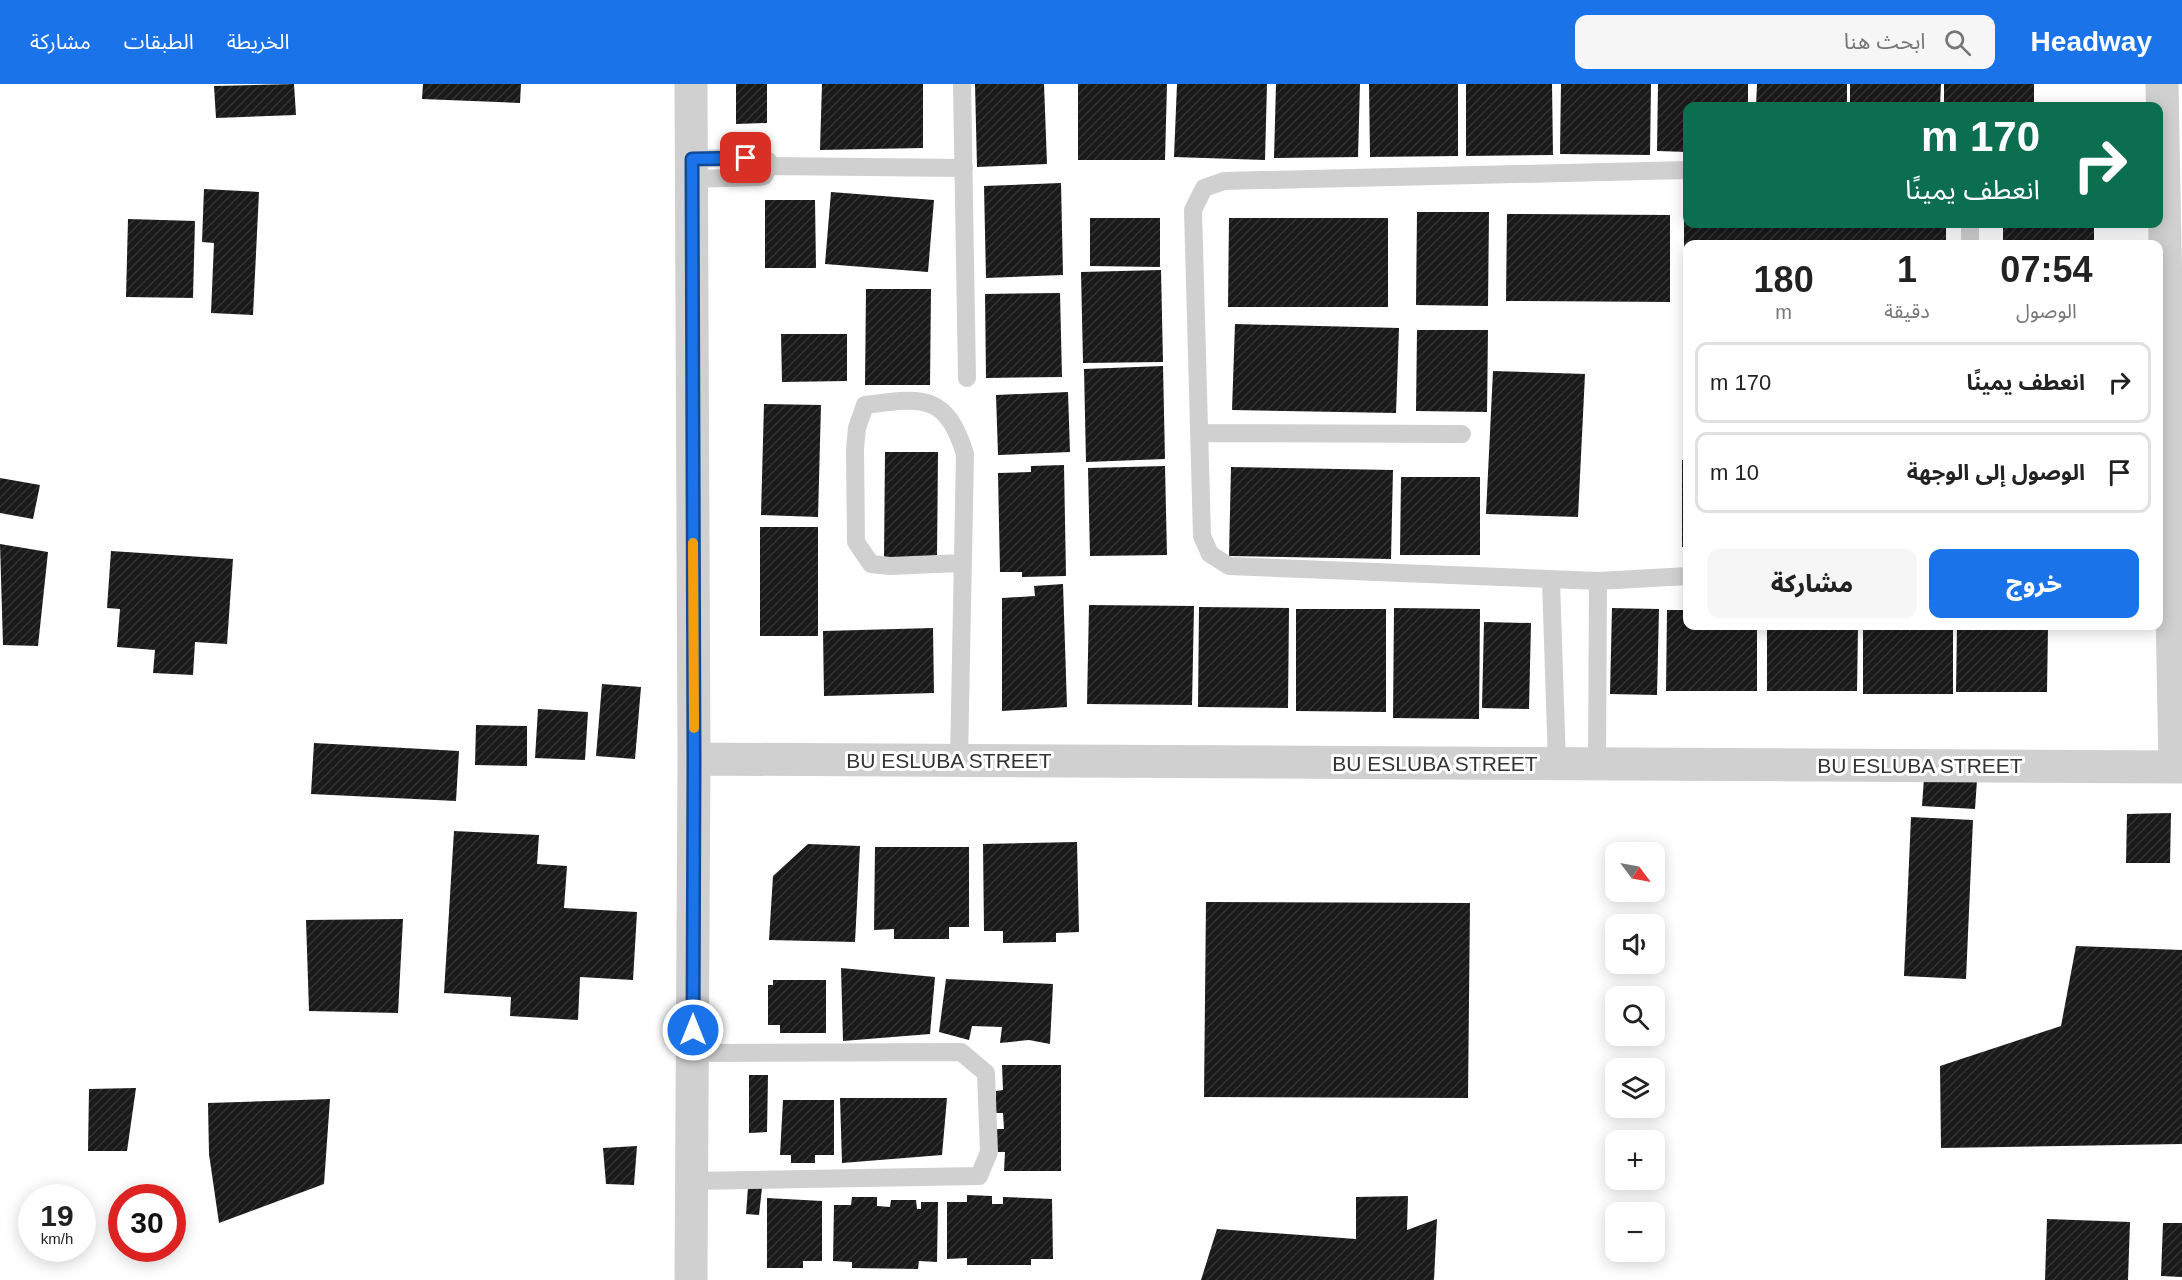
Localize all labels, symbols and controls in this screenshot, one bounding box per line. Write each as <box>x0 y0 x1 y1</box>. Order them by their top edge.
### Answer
search box <box>1575 15 1995 69</box>
icon: search <box>1941 26 1974 59</box>
text: Headway <box>2031 26 2152 57</box>
text: ابحث هنا <box>1844 29 1926 54</box>
text: مشاركة <box>30 30 91 53</box>
text: الطبقات <box>124 30 194 53</box>
text: الخريطة <box>227 30 290 53</box>
text: 170 m <box>1921 113 2040 160</box>
icon: right <box>2061 126 2139 204</box>
pin <box>720 132 771 183</box>
icon: arrive <box>729 141 762 174</box>
text: انعطف يمينًا <box>1905 175 2040 205</box>
text: 1 <box>1897 249 1917 290</box>
text: 07:54 <box>2000 249 2092 290</box>
text: 180 <box>1754 259 1814 300</box>
text: دقيقة <box>1884 300 1930 322</box>
text: الوصول <box>2016 300 2077 322</box>
text: m <box>1775 301 1792 323</box>
icon: right <box>2103 366 2136 399</box>
text: 170 m <box>1710 370 1771 395</box>
text: انعطف يمينًا <box>1966 370 2085 395</box>
icon: arrive <box>2103 456 2136 489</box>
text: 10 m <box>1710 460 1759 485</box>
text: الوصول إلى الوجهة <box>1907 460 2085 485</box>
button: مشاركة <box>1707 549 1917 618</box>
button: خروج <box>1929 549 2139 618</box>
street label: BU ESLUBA STREET <box>846 749 1052 772</box>
street label: BU ESLUBA STREET <box>1332 752 1538 775</box>
street label: BU ESLUBA STREET <box>1817 754 2023 777</box>
north arrow <box>1605 842 1665 902</box>
map controls <box>1605 842 1665 1262</box>
button: sound <box>1605 914 1665 974</box>
button: search <box>1605 986 1665 1046</box>
position arrow <box>661 998 725 1062</box>
button: layers <box>1605 1058 1665 1118</box>
button: + <box>1605 1130 1665 1190</box>
speed limit sign: 30 <box>108 1184 186 1262</box>
text: 19 <box>40 1199 74 1232</box>
button: − <box>1605 1202 1665 1262</box>
text: km/h <box>41 1230 73 1247</box>

